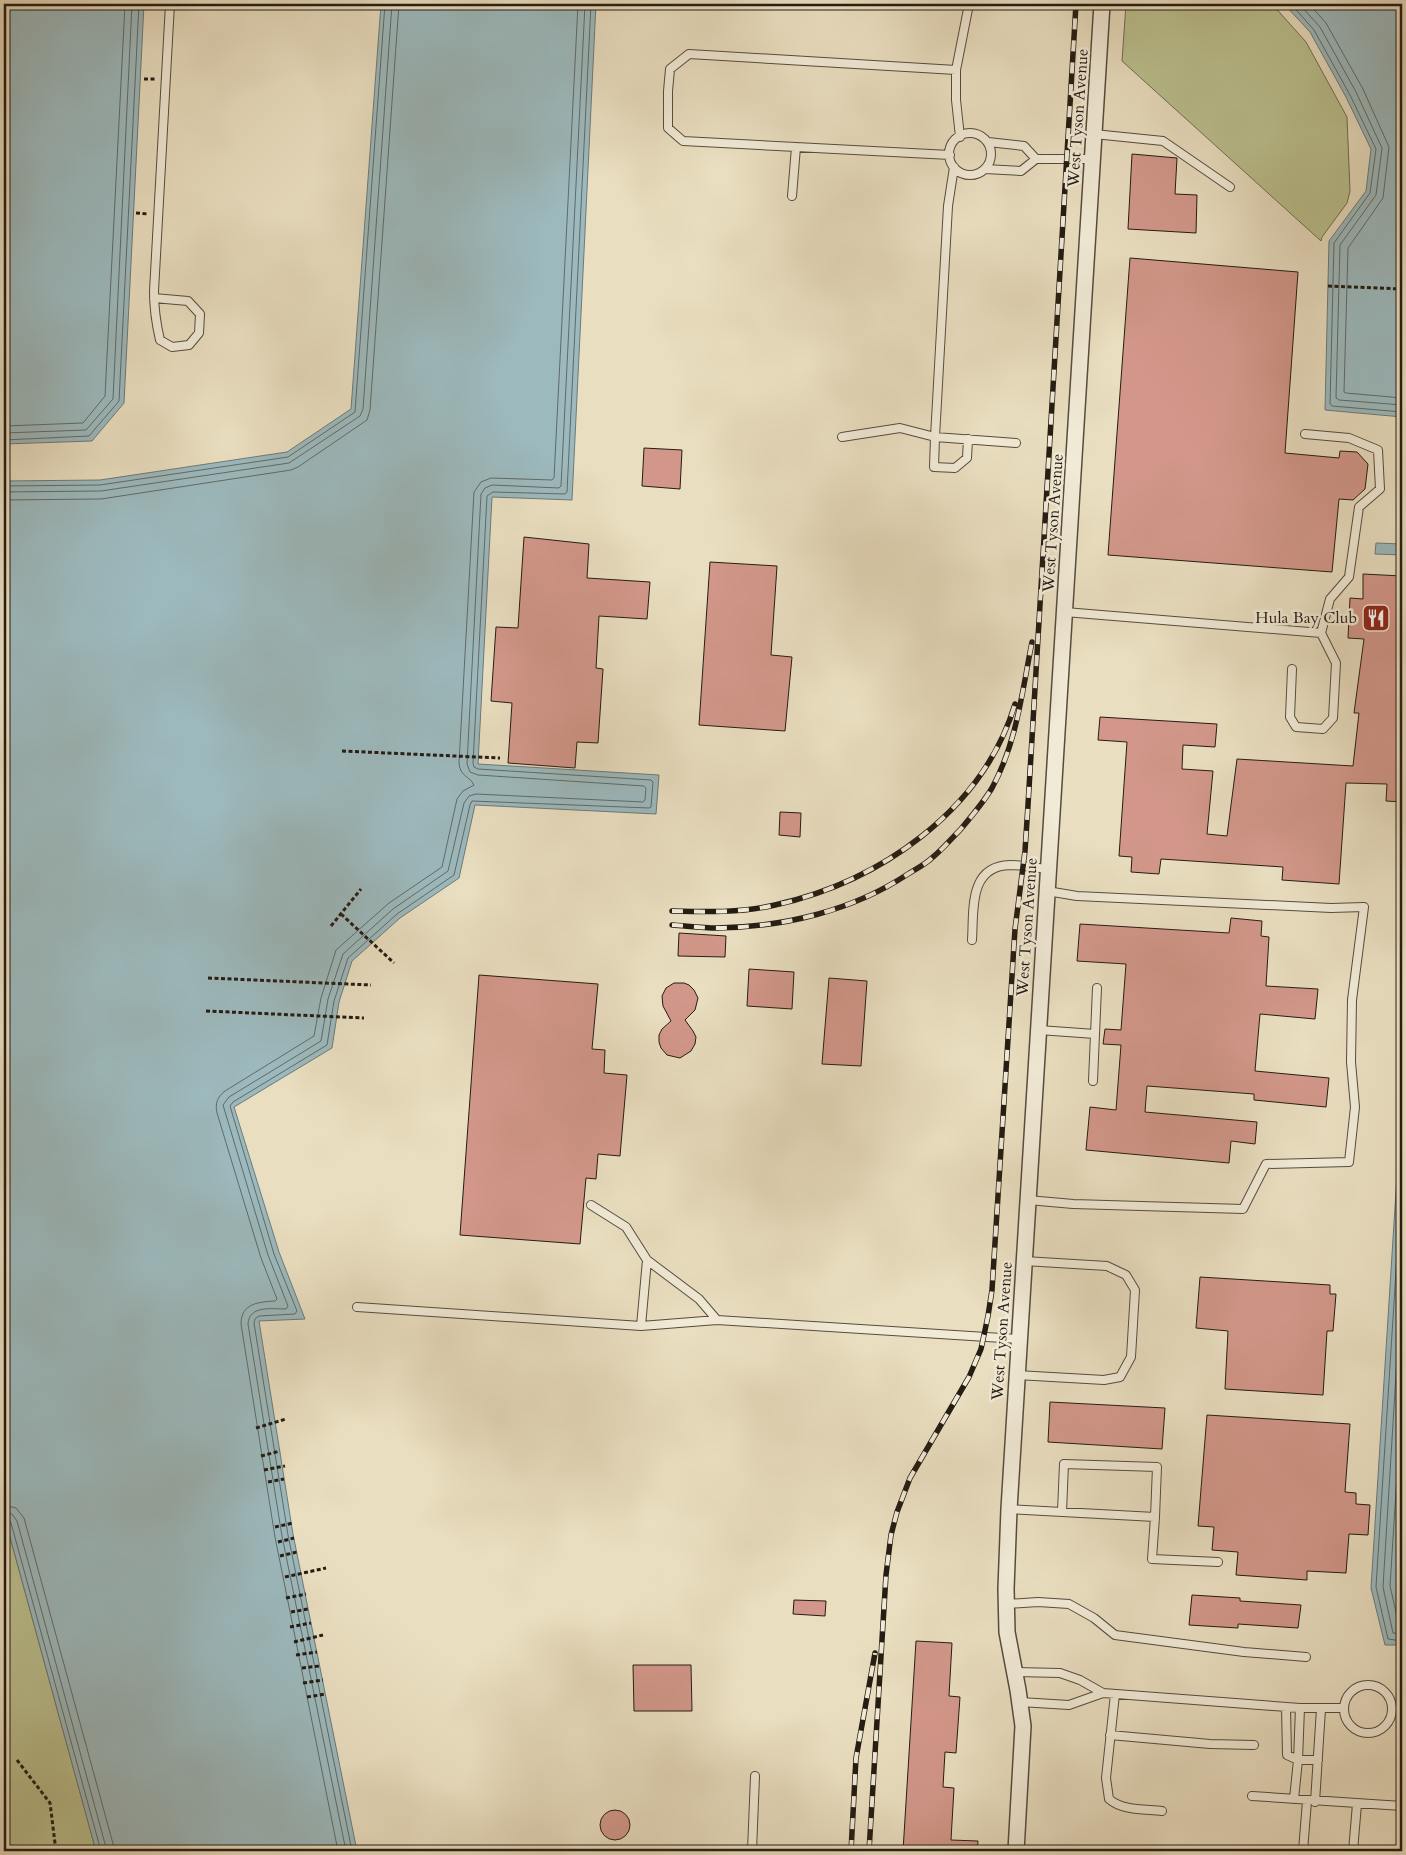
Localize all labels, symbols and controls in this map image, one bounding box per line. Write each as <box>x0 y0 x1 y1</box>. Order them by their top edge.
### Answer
street label: West Tyson Avenue <box>1062 48 1094 189</box>
street label: West Tyson Avenue <box>1037 453 1069 594</box>
restaurant icon: Hula Bay Club <box>1361 603 1391 633</box>
place label: Hula Bay Club <box>1255 607 1357 629</box>
street label: West Tyson Avenue <box>1011 857 1043 998</box>
street label: West Tyson Avenue <box>986 1261 1018 1402</box>

